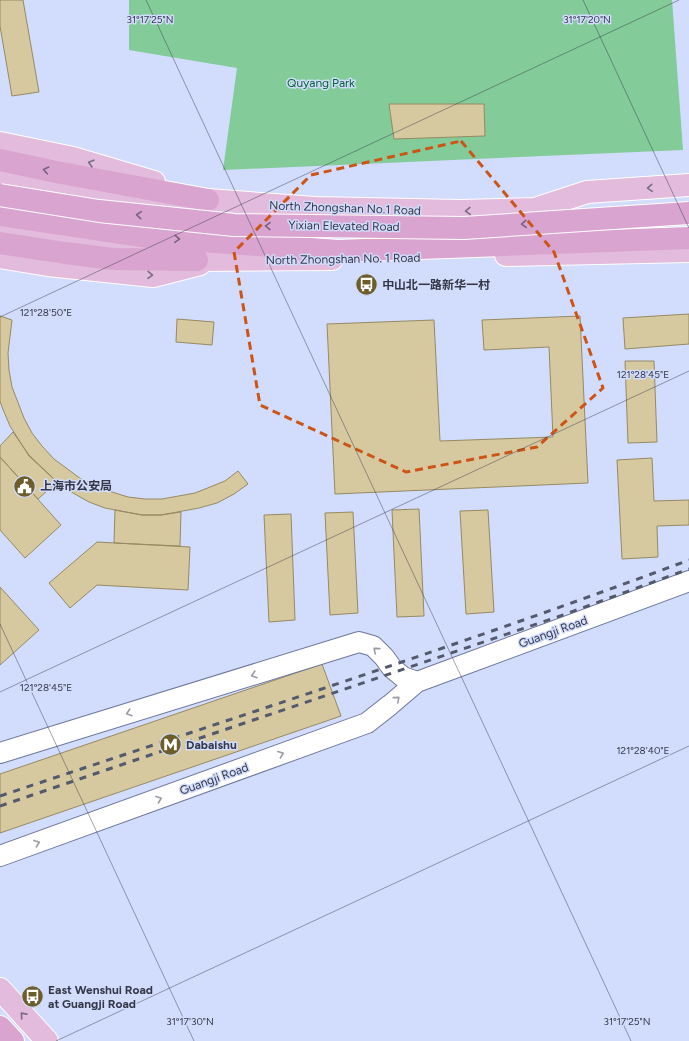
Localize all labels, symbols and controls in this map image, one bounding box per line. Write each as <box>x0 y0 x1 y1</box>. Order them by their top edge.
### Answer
text: 31°17'25"N <box>126 13 174 26</box>
text: 31°17'20"N <box>563 13 611 26</box>
park label: Quyang Park <box>287 76 355 90</box>
one-way arrow <box>88 159 95 168</box>
one-way arrow <box>43 167 49 175</box>
one-way arrow <box>647 183 653 192</box>
street label: North Zhongshan No.1 Road <box>269 198 421 218</box>
one-way arrow <box>465 207 471 215</box>
one-way arrow <box>136 211 142 220</box>
street label: Yixian Elevated Road <box>288 218 400 234</box>
one-way arrow <box>521 219 527 228</box>
one-way arrow <box>265 221 271 230</box>
one-way arrow <box>174 234 180 243</box>
street label: North Zhongshan No. 1 Road <box>265 251 421 267</box>
one-way arrow <box>147 271 153 279</box>
bus stop icon: 中山北一路新华一村 <box>354 272 380 298</box>
place label: 中山北一路新华一村 <box>382 278 490 292</box>
text: 121°28'50"E <box>20 306 72 319</box>
text: 121°28'45"E <box>617 368 669 381</box>
public building icon: 上海市公安局 <box>12 473 38 499</box>
place label: 上海市公安局 <box>40 479 112 493</box>
street label: Guangji Road <box>517 613 589 651</box>
one-way arrow <box>374 648 381 655</box>
one-way arrow <box>250 670 257 678</box>
text: 121°28'45"E <box>20 681 72 694</box>
one-way arrow <box>392 696 400 704</box>
one-way arrow <box>126 708 133 717</box>
metro station icon: Dabaishu <box>157 732 183 758</box>
place label: Dabaishu <box>186 738 237 752</box>
text: 121°28'40"E <box>616 744 670 757</box>
one-way arrow <box>277 751 284 759</box>
street label: Guangji Road <box>178 760 250 798</box>
one-way arrow <box>155 795 162 803</box>
one-way arrow <box>33 840 40 848</box>
place label: East Wenshui Road at Guangji Road <box>48 983 153 1011</box>
bus stop icon: East Wenshui Road at Guangji Road <box>19 984 45 1010</box>
one-way arrow <box>21 1012 28 1020</box>
text: 31°17'30"N <box>166 1015 214 1028</box>
text: 31°17'25"N <box>603 1015 651 1028</box>

